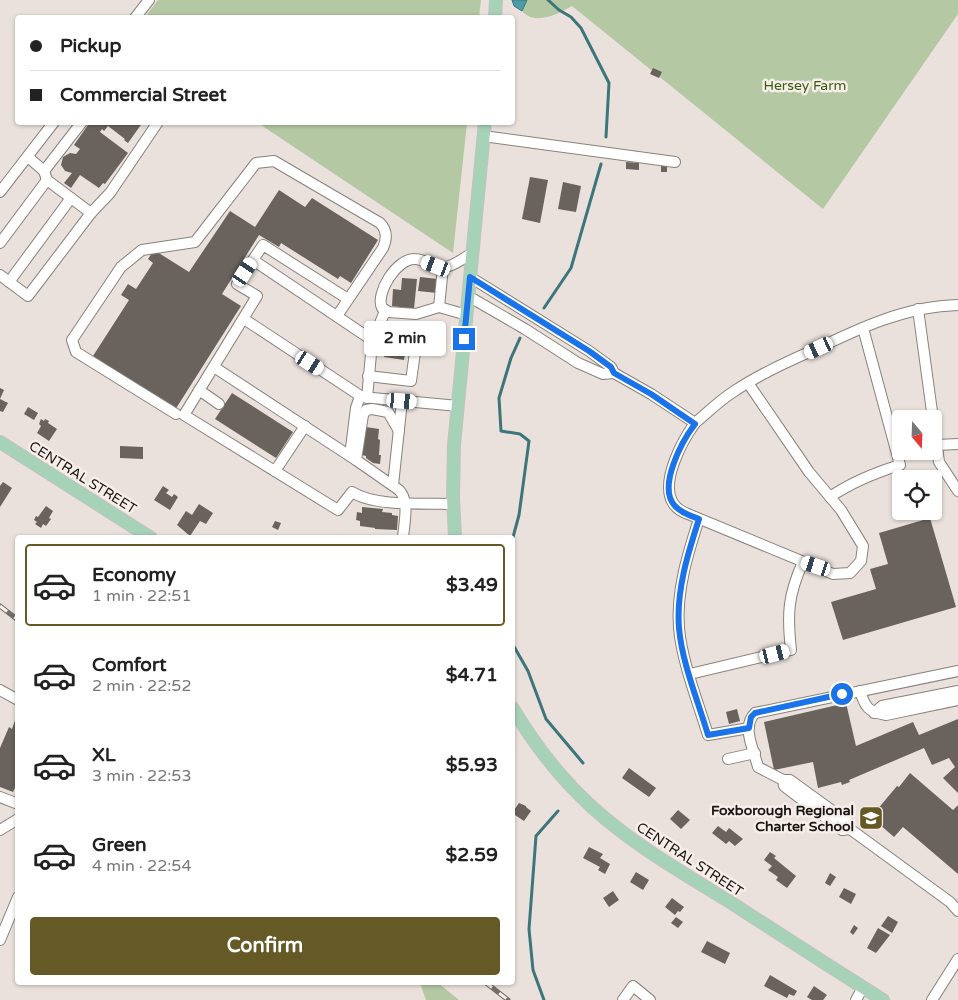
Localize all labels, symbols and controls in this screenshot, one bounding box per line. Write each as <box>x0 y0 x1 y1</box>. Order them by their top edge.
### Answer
text: Pickup <box>60 35 121 57</box>
park label: Hersey Farm <box>764 77 846 94</box>
text: Commercial Street <box>60 84 227 106</box>
car <box>419 254 452 278</box>
car <box>230 255 259 289</box>
callout: 2 min <box>364 322 446 356</box>
text: 2 min <box>384 328 426 348</box>
route end <box>453 328 475 350</box>
car <box>802 335 835 361</box>
car <box>293 349 326 377</box>
car <box>386 392 417 410</box>
north arrow <box>892 410 942 460</box>
map controls <box>892 410 942 520</box>
street label: CENTRAL STREET <box>26 437 140 518</box>
button: locate <box>892 470 942 520</box>
car <box>799 554 832 578</box>
icon: car <box>32 563 77 608</box>
text: Economy <box>92 564 176 586</box>
text: $3.49 <box>446 574 498 596</box>
text: 1 min · 22:51 <box>92 586 191 606</box>
car <box>758 643 791 665</box>
icon: car <box>32 653 77 698</box>
text: Comfort <box>92 654 166 676</box>
text: $4.71 <box>446 664 498 686</box>
text: 2 min · 22:52 <box>92 676 191 696</box>
route start <box>831 683 853 705</box>
icon: car <box>32 743 77 788</box>
text: XL <box>92 744 116 766</box>
text: $5.93 <box>446 754 498 776</box>
text: 3 min · 22:53 <box>92 766 191 786</box>
place label: Foxborough Regional Charter School <box>711 802 854 835</box>
school or university icon: Foxborough Regional Charter School <box>858 805 884 831</box>
street label: CENTRAL STREET <box>633 819 747 900</box>
icon: car <box>32 833 77 878</box>
text: Green <box>92 834 146 856</box>
text: $2.59 <box>446 844 498 866</box>
text: 4 min · 22:54 <box>92 856 191 876</box>
button: Confirm <box>30 917 500 975</box>

